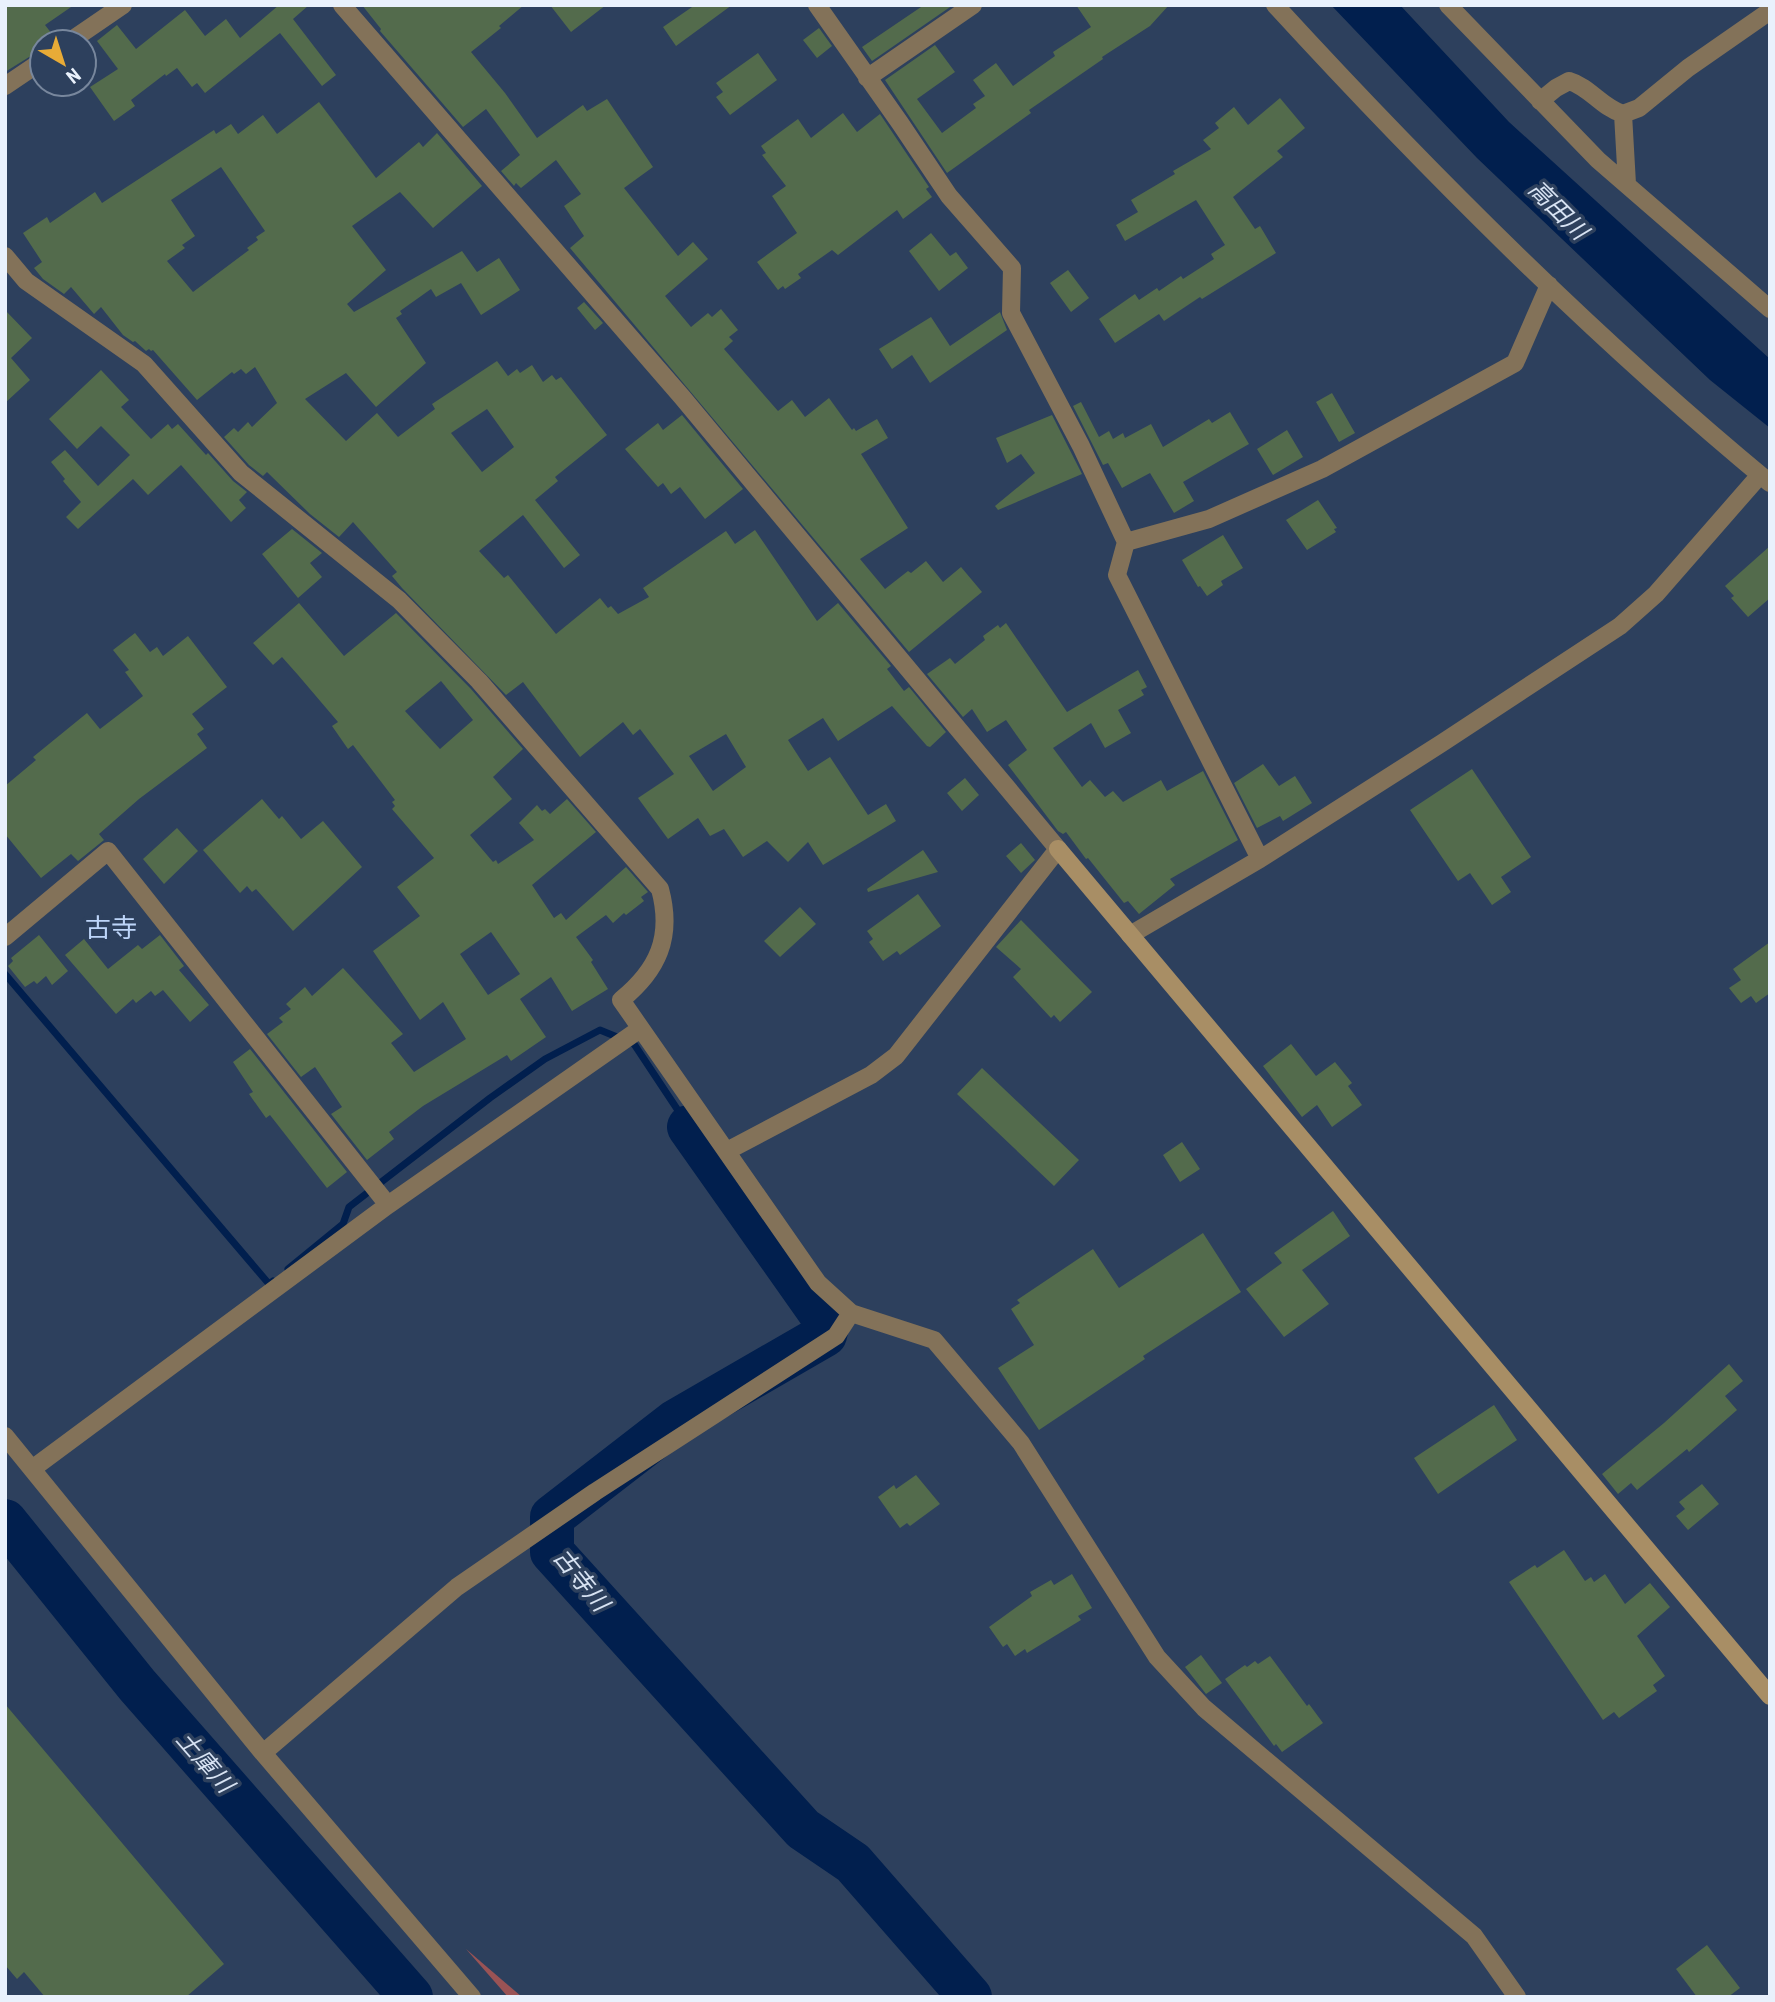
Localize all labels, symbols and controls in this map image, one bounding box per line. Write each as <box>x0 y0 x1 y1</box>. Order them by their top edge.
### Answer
north arrow <box>28 28 98 98</box>
text: N <box>62 63 85 88</box>
water label: 高田川 <box>1523 175 1595 247</box>
district label: 古寺 <box>85 913 137 943</box>
water label: 古寺川 <box>547 1543 616 1619</box>
water label: 土庫川 <box>171 1726 241 1801</box>

